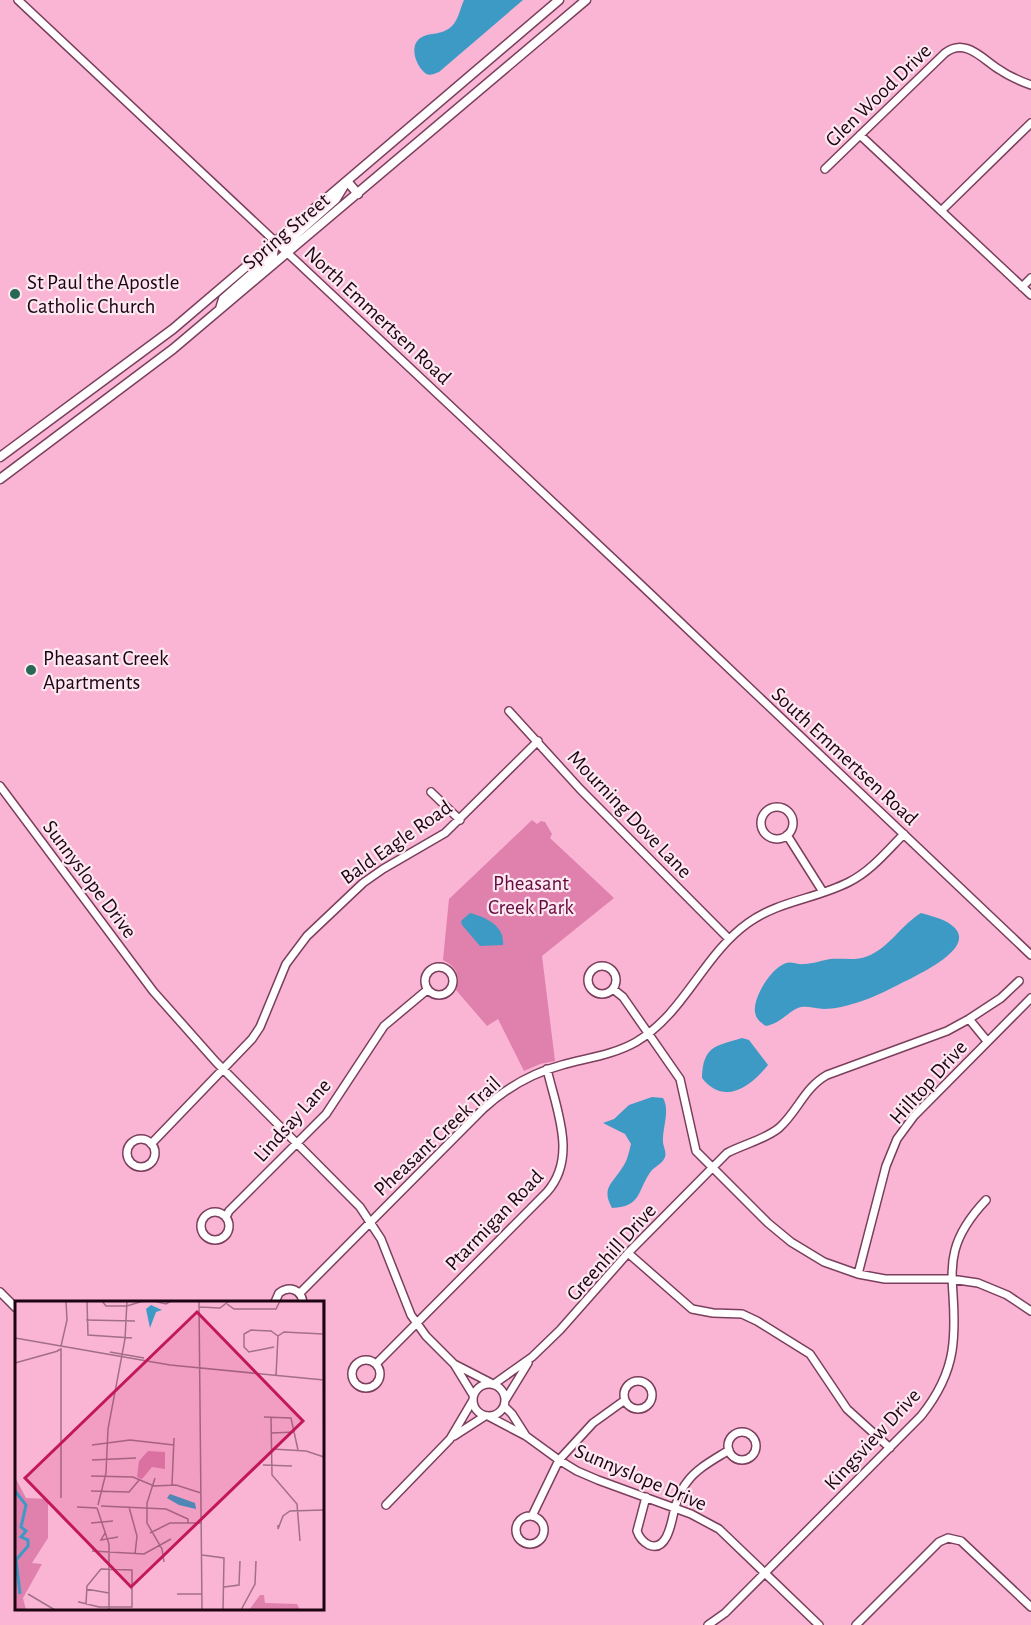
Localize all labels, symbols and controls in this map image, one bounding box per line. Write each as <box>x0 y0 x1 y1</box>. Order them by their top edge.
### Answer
street label: Glen Wood Drive <box>821 40 935 151</box>
street label: Spring Street <box>239 189 334 274</box>
street label: North Emmertsen Road <box>300 242 455 389</box>
place label: St Paul the Apostle Catholic Church <box>27 272 179 317</box>
marker: St Paul the Apostle Catholic Church <box>8 287 22 301</box>
place label: Pheasant Creek Apartments <box>43 648 169 693</box>
marker: Pheasant Creek Apartments <box>24 663 38 677</box>
street label: South Emmertsen Road <box>767 683 922 829</box>
street label: Mourning Dove Lane <box>564 747 696 882</box>
street label: Bald Eagle Road <box>337 796 456 888</box>
street label: Sunnyslope Drive <box>39 817 140 942</box>
park label: Pheasant Creek Park <box>488 873 574 918</box>
street label: Hilltop Drive <box>886 1037 971 1128</box>
street label: Pheasant Creek Trail <box>370 1073 505 1200</box>
street label: Lindsay Lane <box>250 1075 335 1166</box>
street label: Ptarmigan Road <box>441 1166 547 1275</box>
street label: Greenhill Drive <box>563 1200 660 1305</box>
inset map <box>15 1301 324 1610</box>
street label: Kingsview Drive <box>820 1385 924 1494</box>
street label: Sunnyslope Drive <box>572 1440 710 1515</box>

